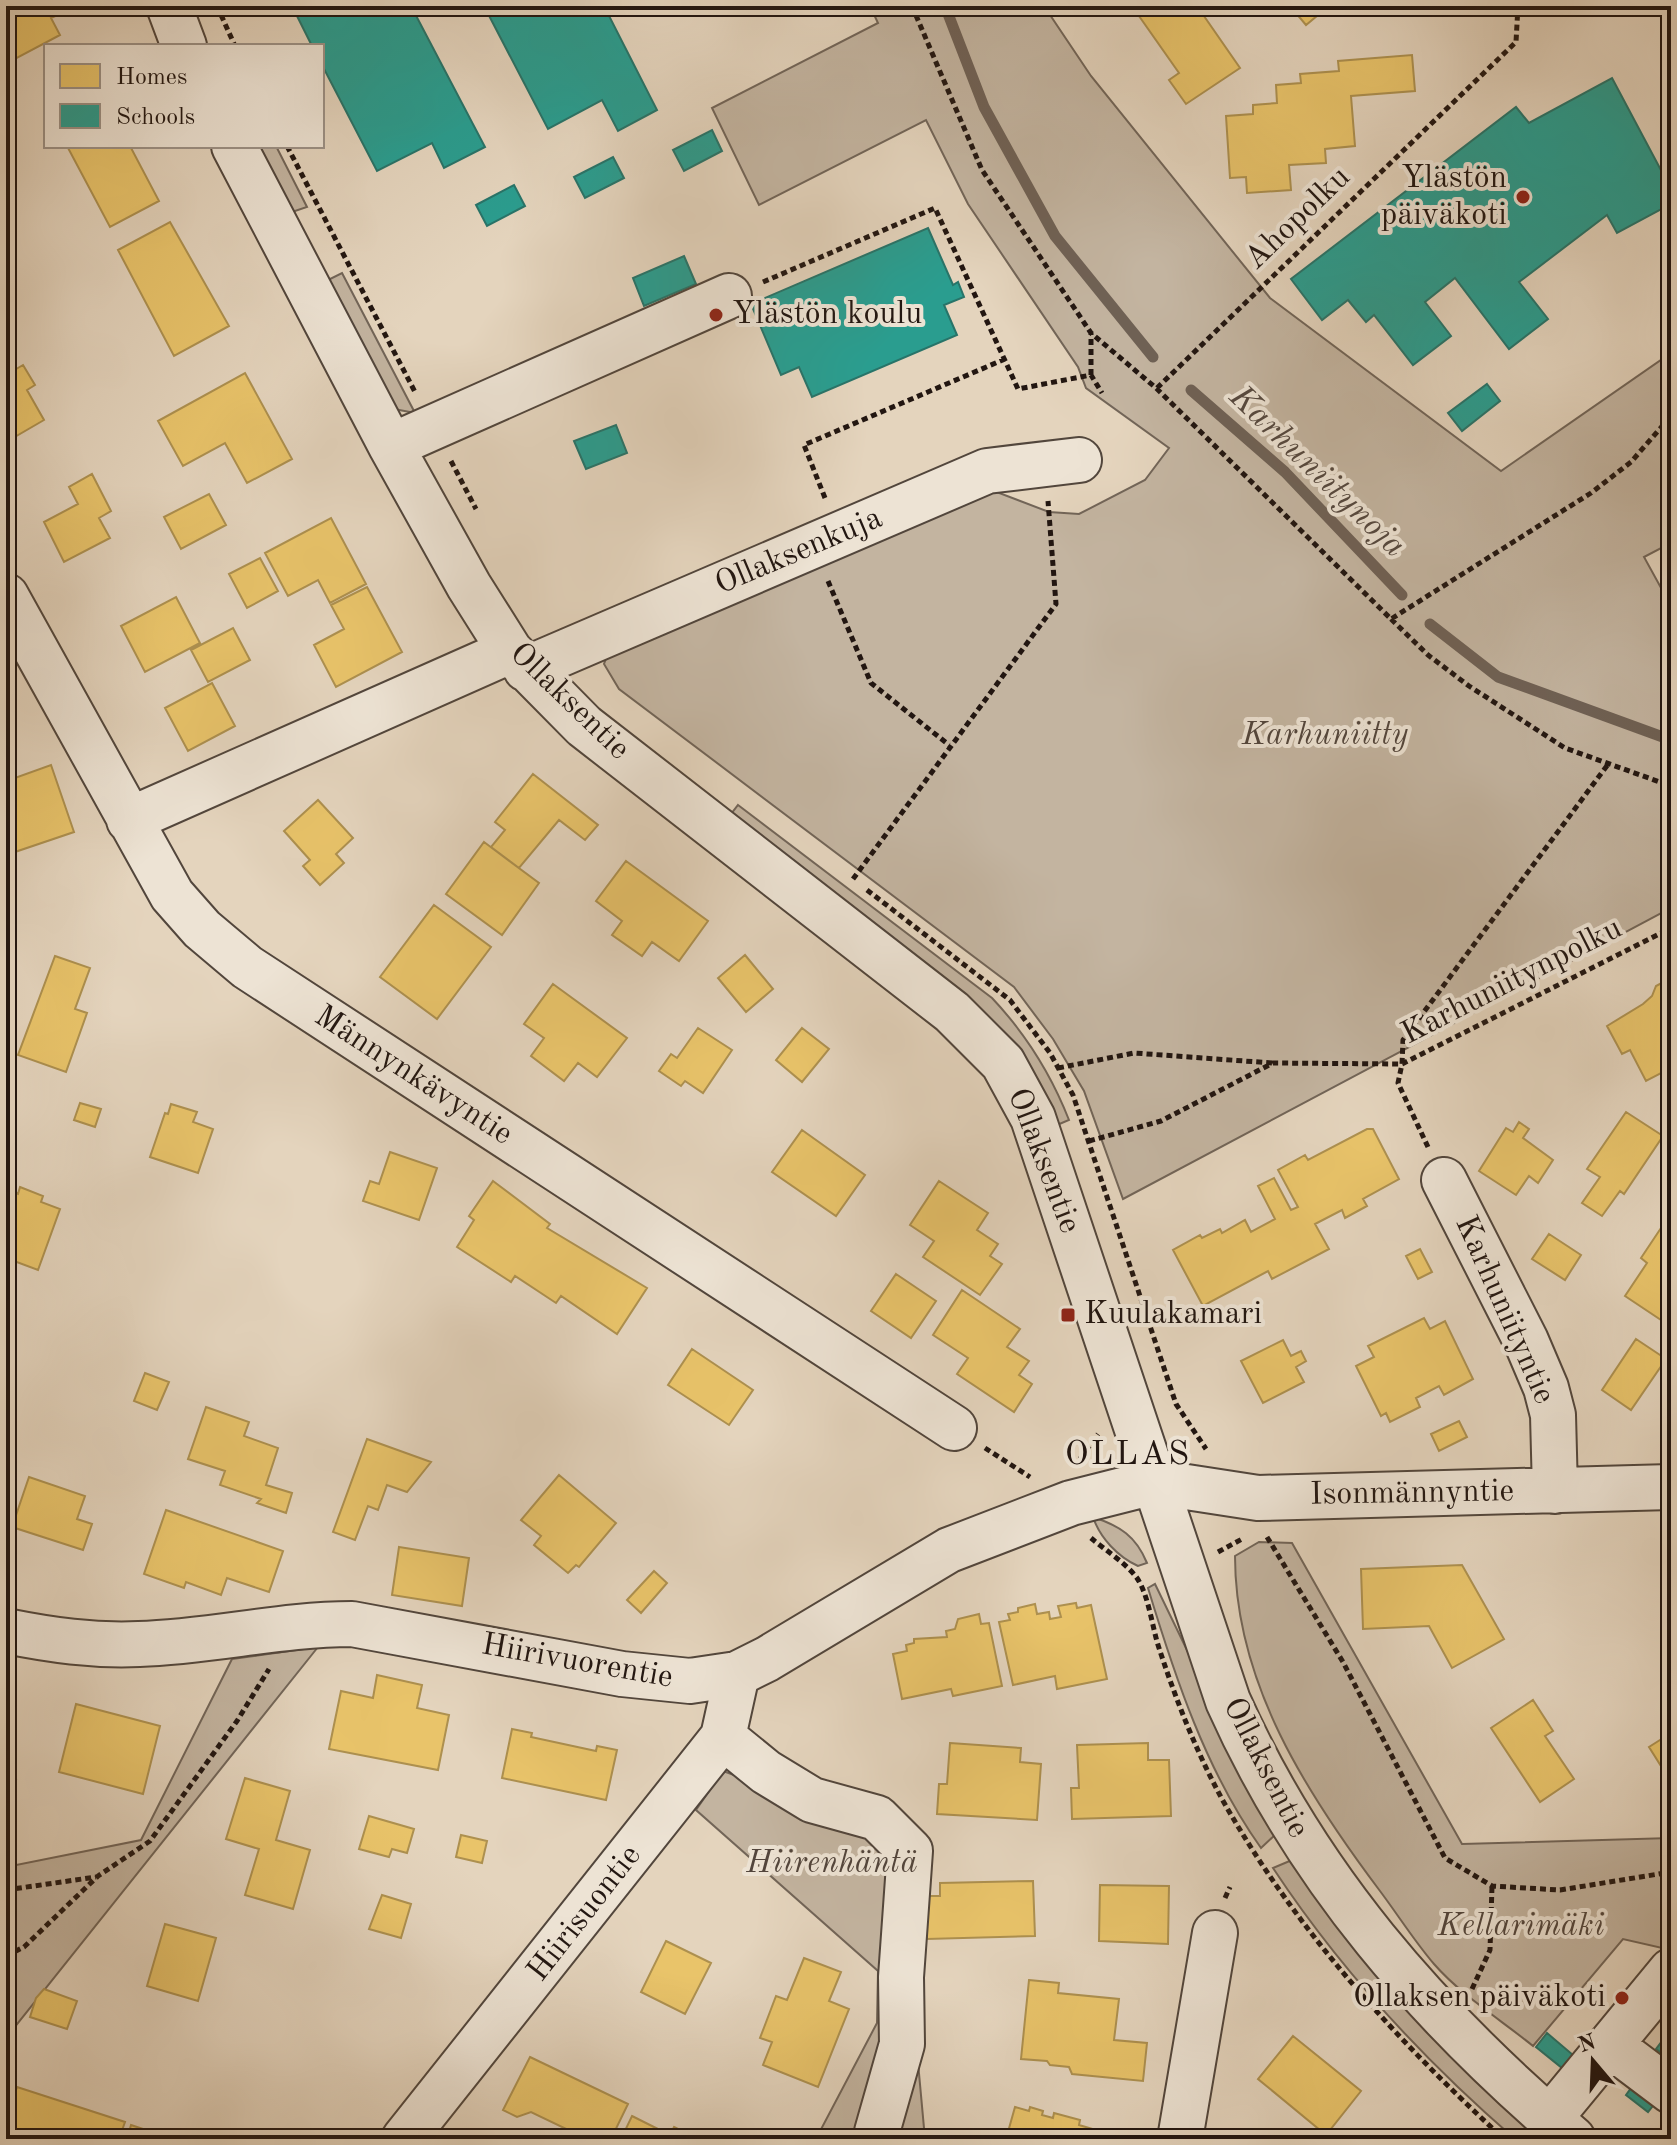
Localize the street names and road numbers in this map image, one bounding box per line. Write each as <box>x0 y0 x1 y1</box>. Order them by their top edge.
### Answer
street label: Ahopolku <box>1239 161 1357 277</box>
street label: Ollaksenkuja <box>711 502 887 601</box>
street label: Ollaksentie <box>503 637 635 767</box>
street label: Karhuniitynpolku <box>1397 913 1627 1051</box>
street label: Männynkävyntie <box>308 1000 518 1152</box>
street label: Ollaksentie <box>1001 1084 1085 1238</box>
street label: Karhuniityntie <box>1448 1211 1560 1409</box>
street label: Isonmännyntie <box>1310 1476 1514 1512</box>
street label: Hiirivuorentie <box>479 1629 675 1695</box>
street label: Ollaksentie <box>1216 1693 1314 1843</box>
street label: Hiirisuontie <box>522 1840 648 1988</box>

